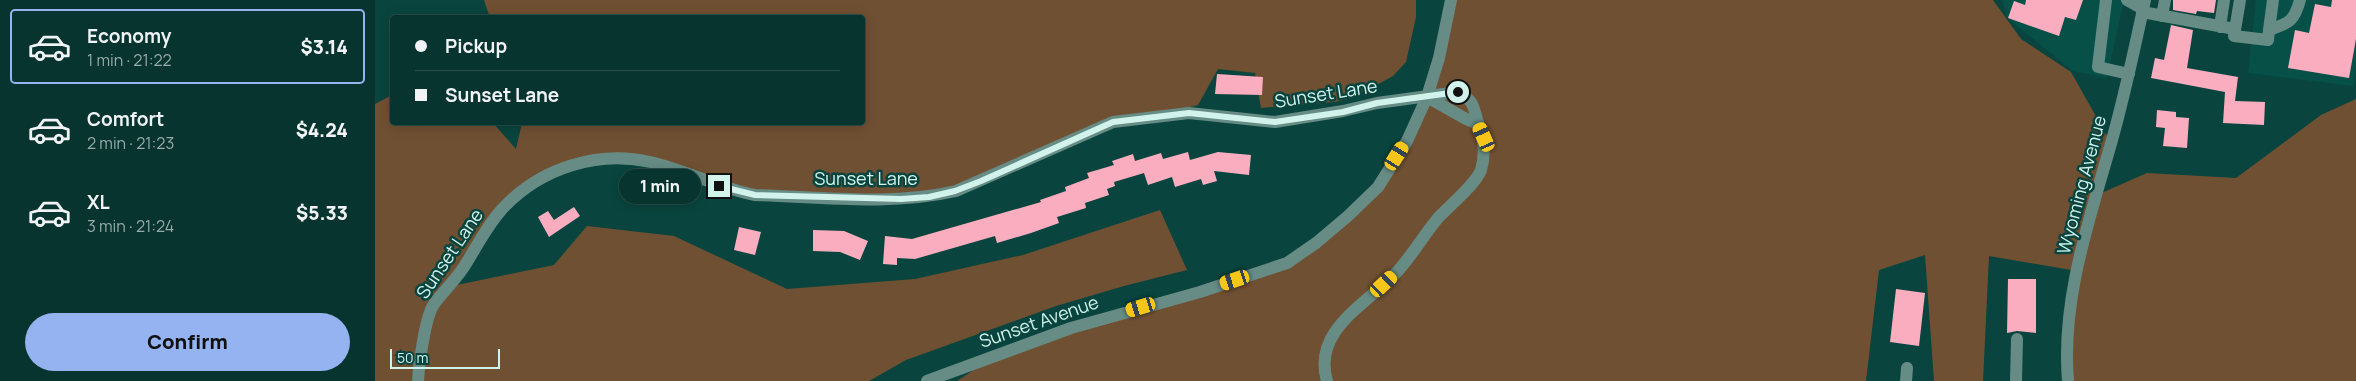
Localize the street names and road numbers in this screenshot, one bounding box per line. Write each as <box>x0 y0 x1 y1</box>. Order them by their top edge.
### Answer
street label: Sunset Lane <box>1273 73 1379 113</box>
street label: Wyoming Avenue <box>2051 113 2111 257</box>
street label: Sunset Lane <box>814 166 918 190</box>
street label: Sunset Lane <box>410 204 488 303</box>
street label: Sunset Avenue <box>976 289 1102 353</box>

